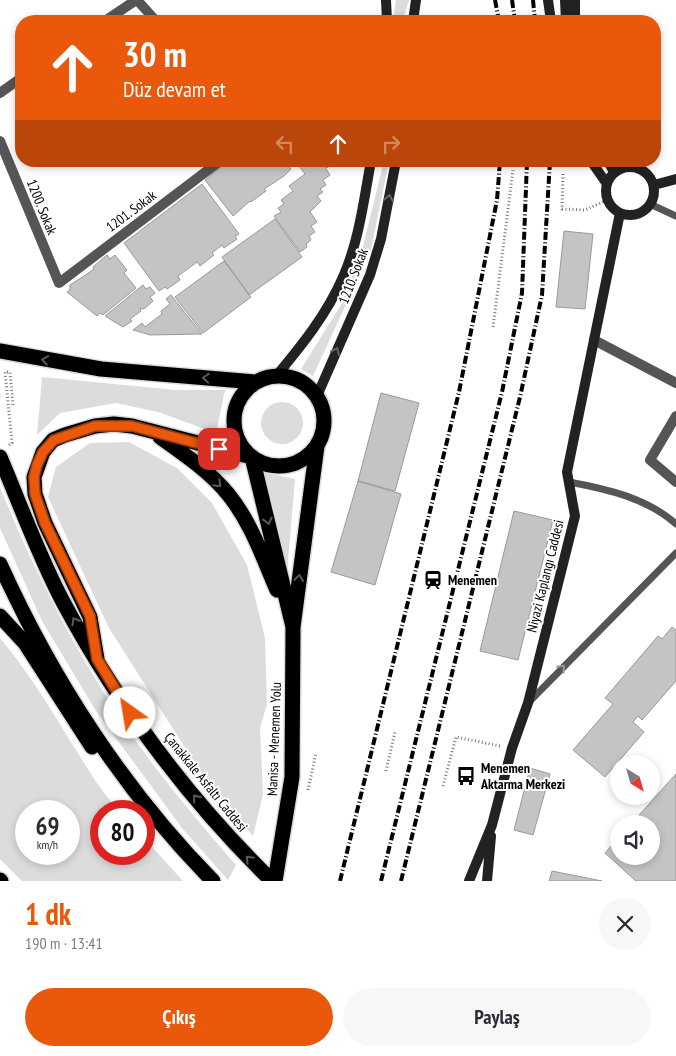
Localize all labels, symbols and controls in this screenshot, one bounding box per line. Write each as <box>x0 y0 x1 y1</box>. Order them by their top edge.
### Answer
text: 30 m <box>123 31 187 77</box>
icon: ahead <box>40 35 105 100</box>
text: Düz devam et <box>123 75 226 103</box>
icon: left <box>271 130 299 158</box>
icon: ahead <box>324 130 352 158</box>
icon: right <box>377 130 405 158</box>
street label: 1200. Sokak <box>23 177 61 238</box>
street label: 1201. Sokak <box>102 186 160 236</box>
one-way arrow <box>384 194 394 202</box>
street label: 1210. Sokak <box>334 245 372 306</box>
one-way arrow <box>329 347 340 356</box>
one-way arrow <box>40 356 49 366</box>
one-way arrow <box>202 373 210 384</box>
pin <box>198 428 240 470</box>
icon: arrive <box>205 435 233 463</box>
one-way arrow <box>212 478 221 487</box>
one-way arrow <box>262 517 272 525</box>
street label: Niyazi Kaplangı Caddesi <box>522 518 568 634</box>
station icon: Menemen <box>422 569 444 591</box>
place label: Menemen <box>448 571 497 589</box>
one-way arrow <box>294 574 304 583</box>
one-way arrow <box>71 617 81 626</box>
one-way arrow <box>556 665 565 674</box>
street label: Manisa - Menemen Yolu <box>263 682 285 796</box>
position arrow <box>103 686 155 738</box>
street label: Çanakkale Asfaltı Caddesi <box>160 729 252 835</box>
north arrow <box>610 755 660 805</box>
map controls <box>610 755 660 865</box>
place label: Menemen Aktarma Merkezi <box>480 759 565 793</box>
bus stop icon: Menemen Aktarma Merkezi <box>455 765 477 787</box>
one-way arrow <box>193 794 202 804</box>
speed limit sign: 80 <box>90 800 155 865</box>
text: 69 <box>36 810 59 842</box>
button: sound <box>610 815 660 865</box>
text: km/h <box>37 837 58 852</box>
one-way arrow <box>246 855 255 864</box>
text: 1 dk <box>25 894 71 933</box>
button: close <box>599 898 651 950</box>
text: 190 m · 13:41 <box>25 933 103 953</box>
button: Çıkış <box>25 988 333 1046</box>
button: Paylaş <box>343 988 651 1046</box>

